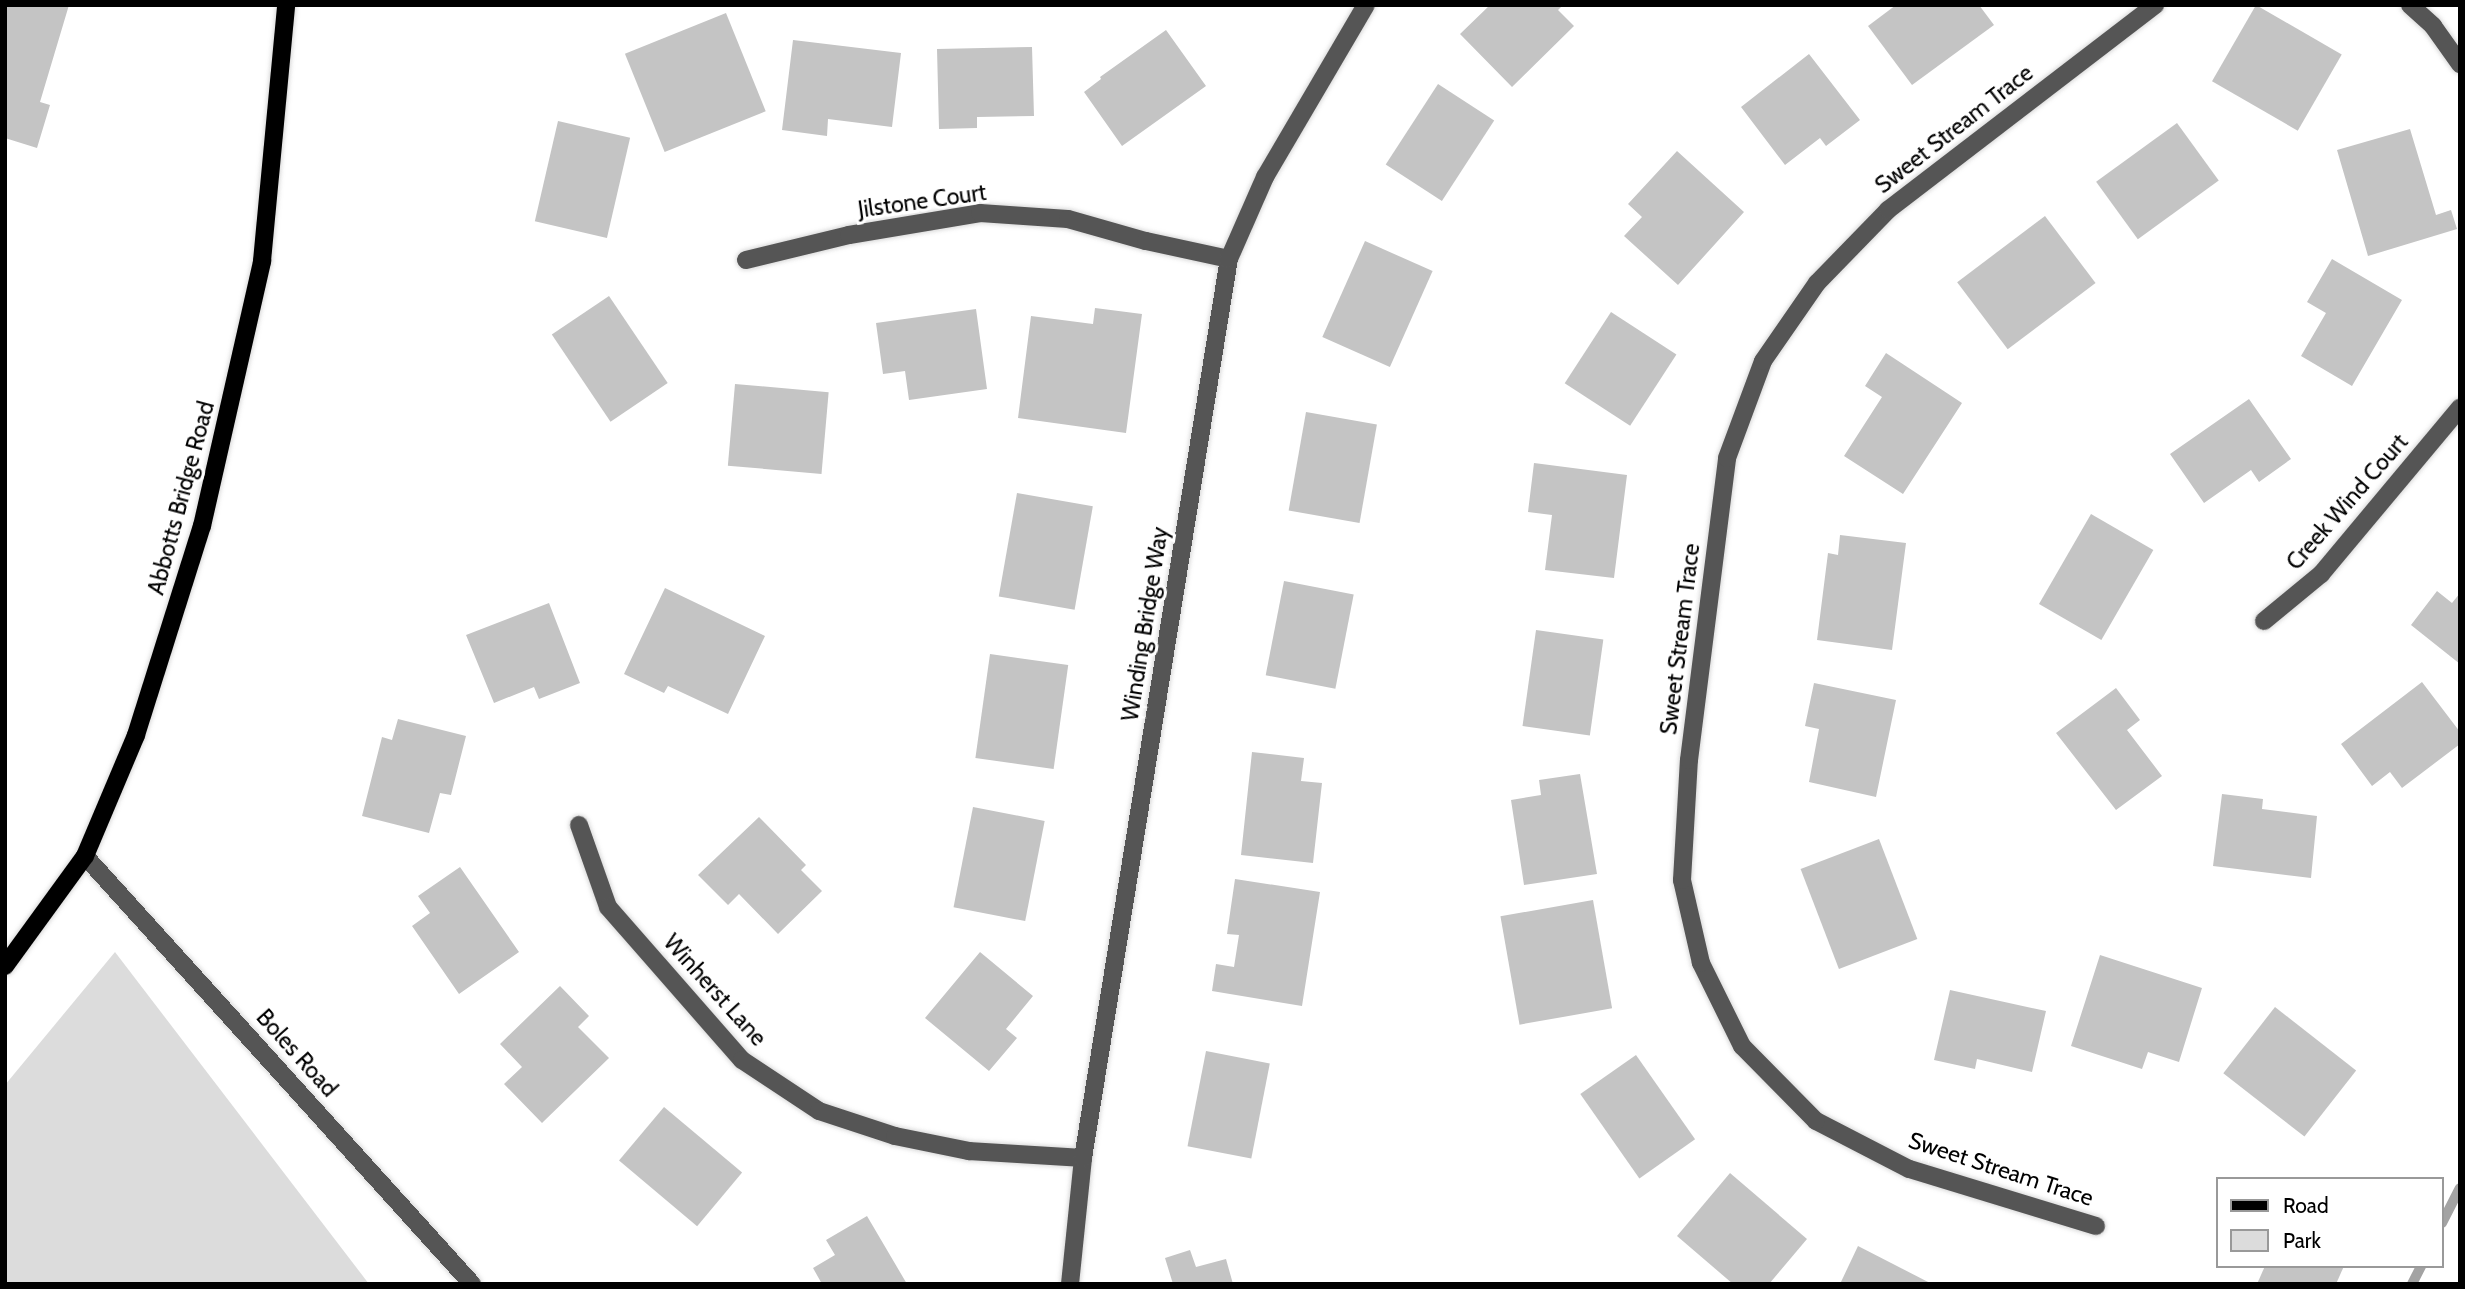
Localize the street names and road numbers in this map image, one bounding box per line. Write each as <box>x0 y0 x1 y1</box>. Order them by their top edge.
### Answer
street label: Sweet Stream Trace <box>1870 59 2038 199</box>
street label: Jilstone Court <box>856 178 988 224</box>
street label: Abbotts Bridge Road <box>142 398 220 598</box>
street label: Creek Wind Court <box>2281 428 2413 576</box>
street label: Winding Bridge Way <box>1116 525 1174 723</box>
street label: Sweet Stream Trace <box>1655 542 1705 736</box>
street label: Winherst Lane <box>658 929 772 1051</box>
street label: Boles Road <box>251 1004 343 1102</box>
street label: Sweet Stream Trace <box>1905 1126 2097 1212</box>

